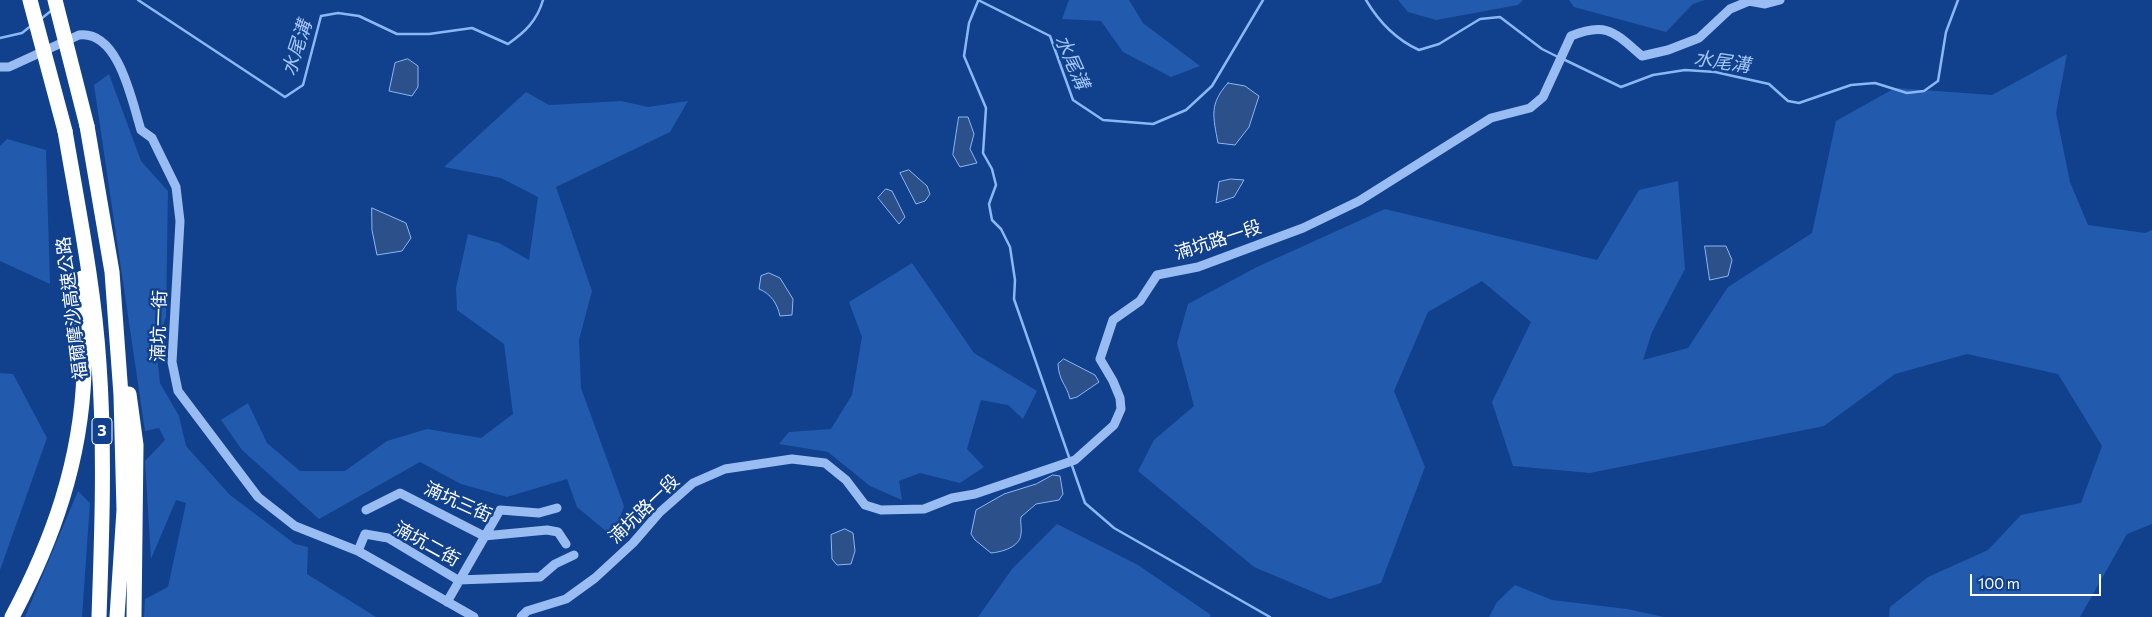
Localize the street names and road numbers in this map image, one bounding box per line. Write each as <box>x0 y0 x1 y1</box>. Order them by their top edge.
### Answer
street label: 湳坑路一段 <box>1172 216 1264 264</box>
street label: 福爾摩沙高速公路 <box>53 235 91 381</box>
street label: 湳坑一街 <box>147 290 171 362</box>
road number: 3 <box>92 418 112 444</box>
street label: 湳坑路一段 <box>604 470 684 548</box>
street label: 湳坑三街 <box>421 477 495 527</box>
street label: 湳坑二街 <box>390 517 464 571</box>

